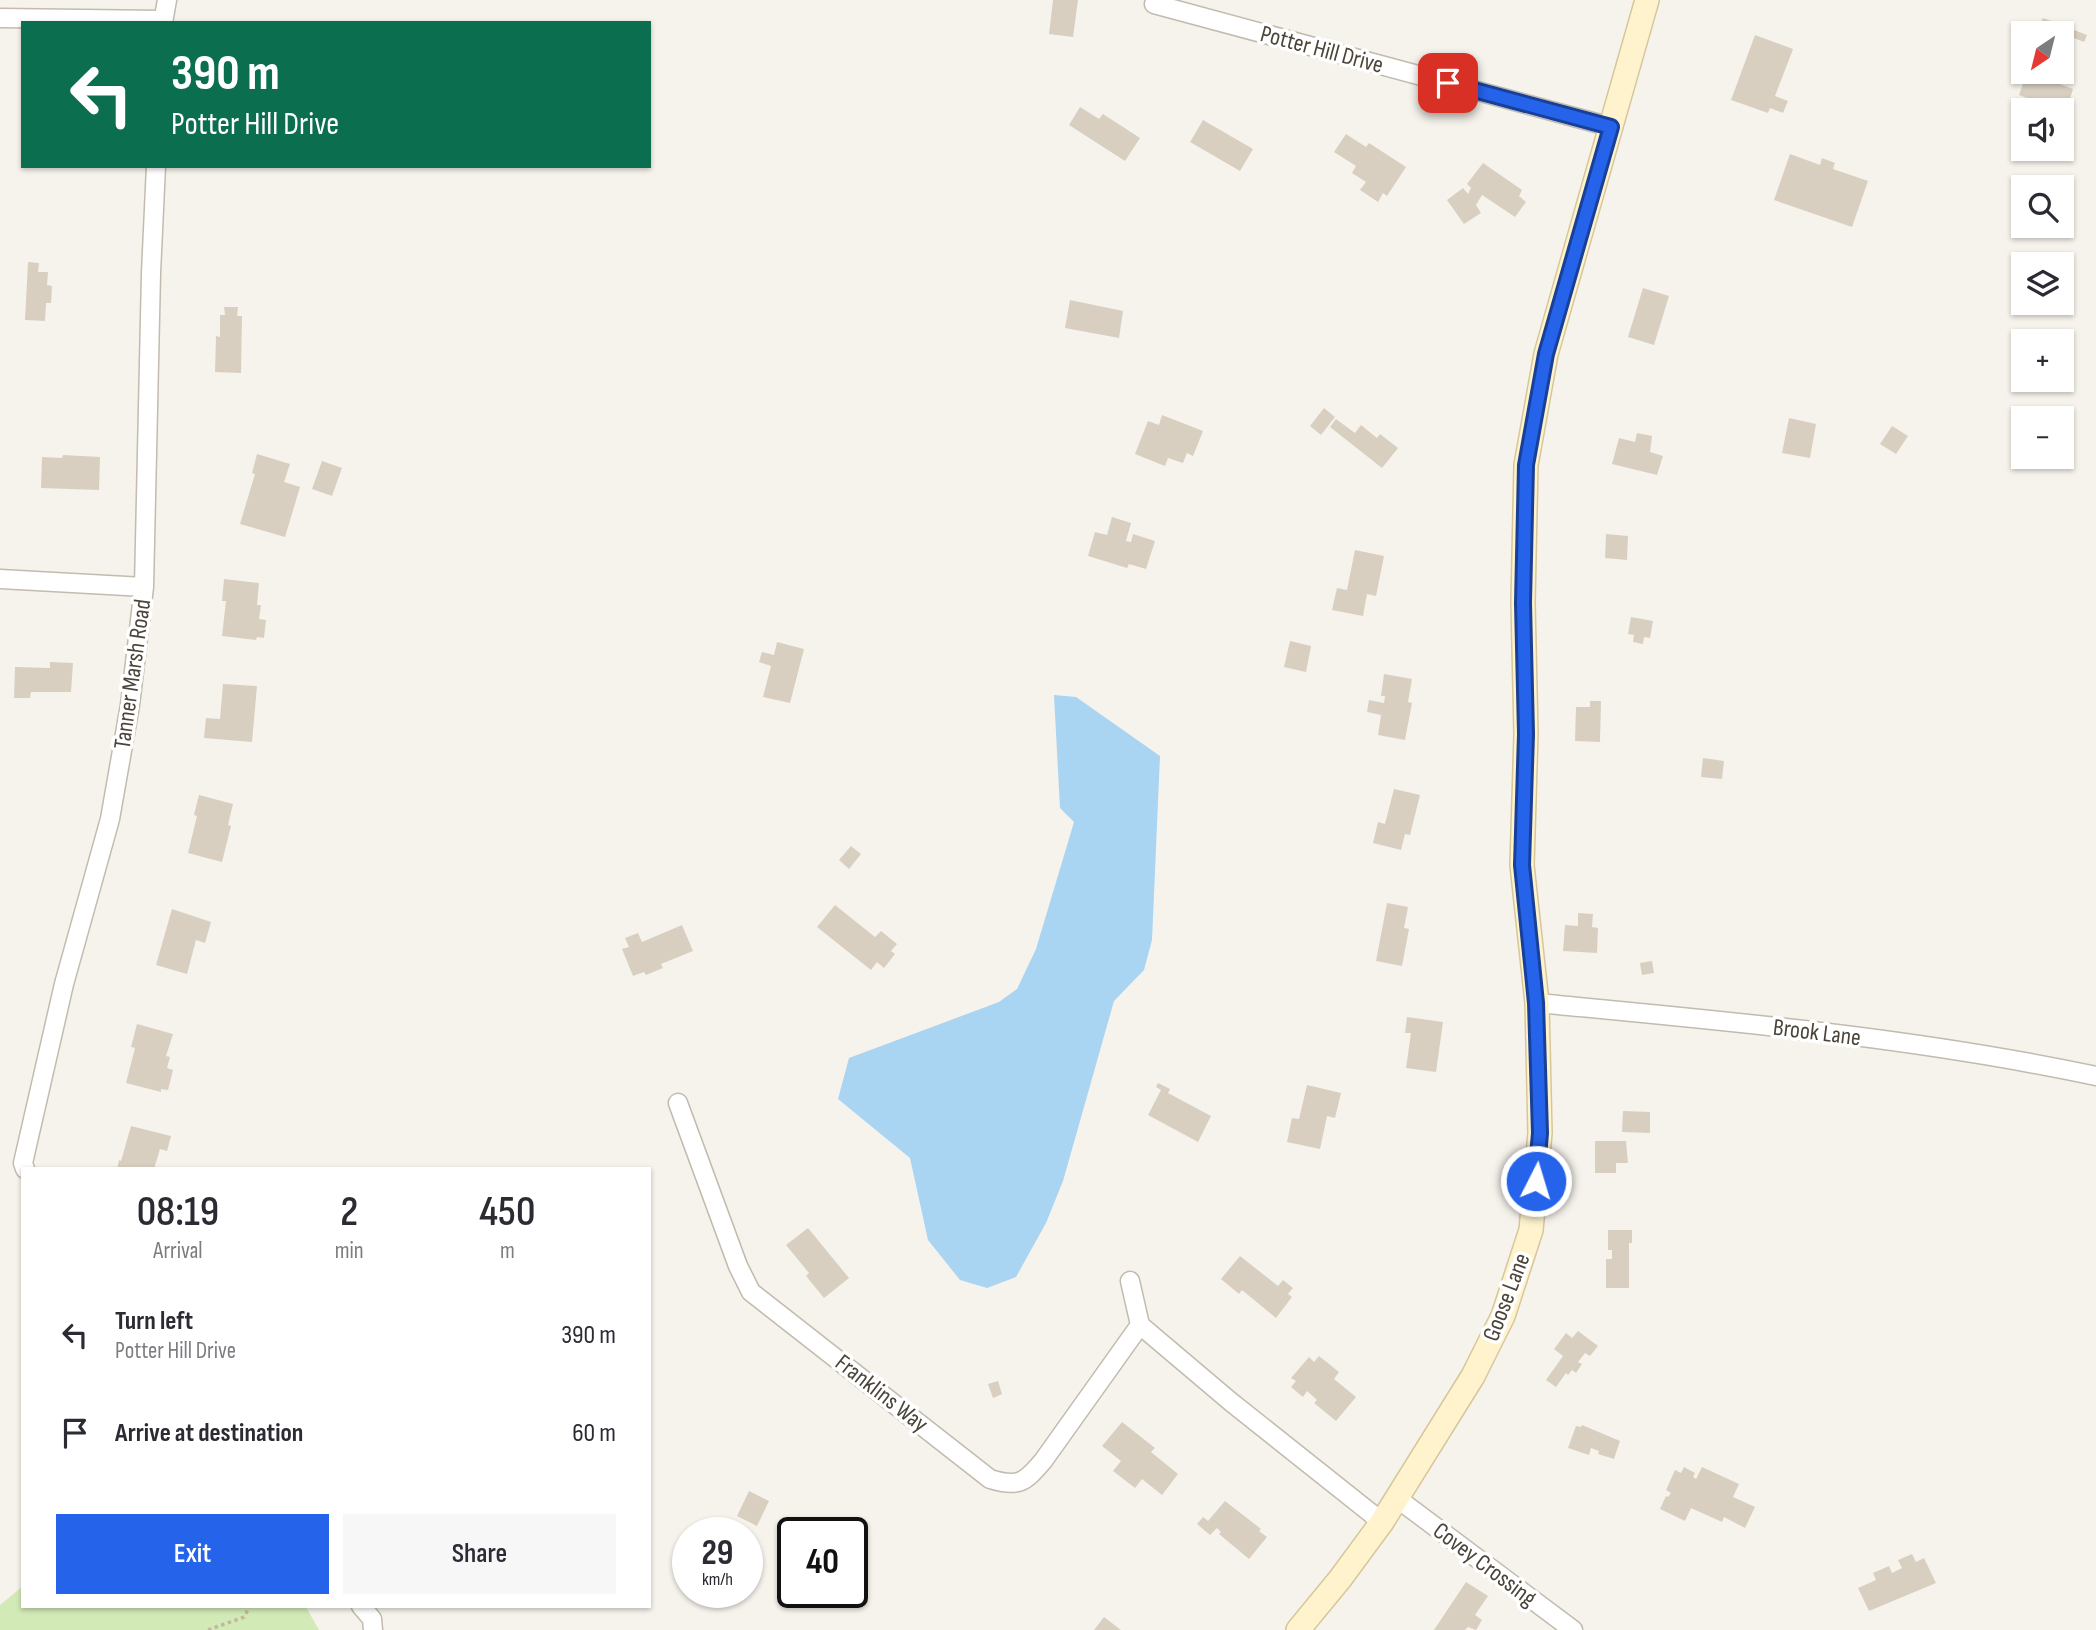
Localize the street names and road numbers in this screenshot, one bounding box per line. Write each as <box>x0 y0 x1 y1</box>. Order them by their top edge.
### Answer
street label: Potter Hill Drive <box>1257 19 1387 80</box>
street label: Tanner Marsh Road <box>108 597 157 751</box>
street label: Brook Lane <box>1771 1013 1862 1052</box>
street label: Goose Lane <box>1476 1249 1537 1345</box>
street label: Franklins Way <box>830 1348 934 1439</box>
street label: Covey Crossing <box>1427 1516 1542 1613</box>

